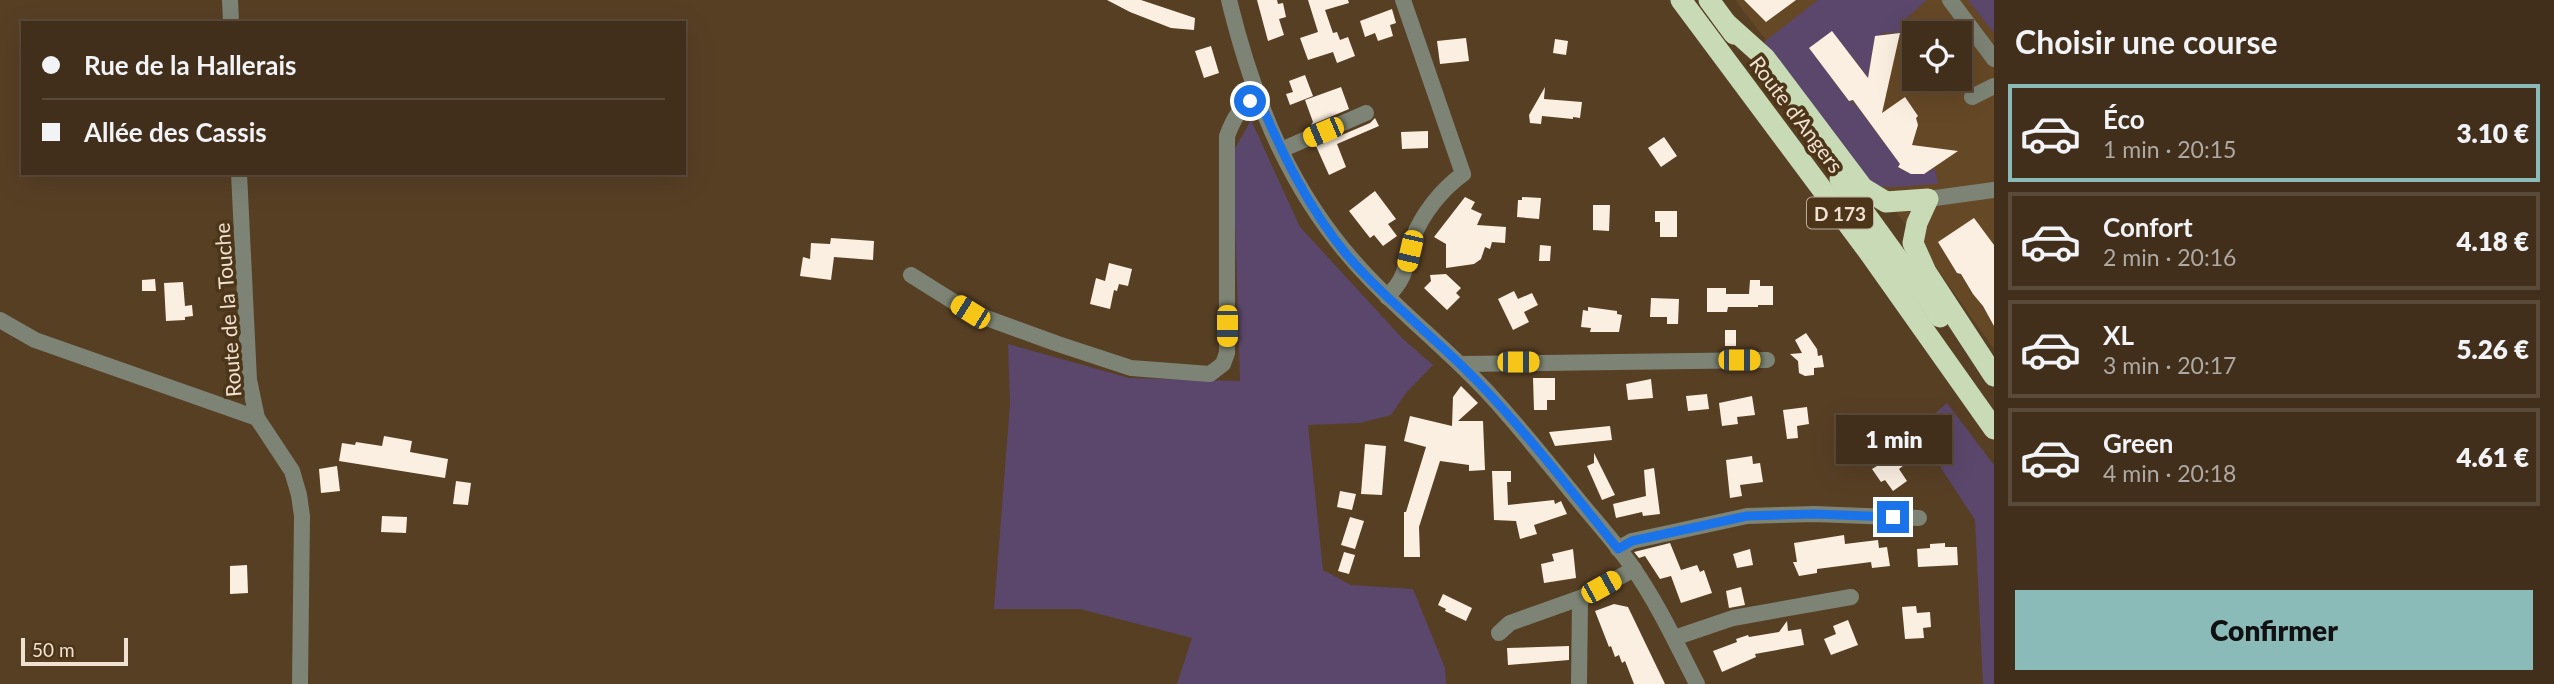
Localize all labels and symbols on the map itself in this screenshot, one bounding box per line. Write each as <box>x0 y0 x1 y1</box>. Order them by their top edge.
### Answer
street label: Route d'Angers <box>1745 51 1849 177</box>
route start <box>1234 85 1266 117</box>
car <box>1300 114 1347 150</box>
road number: D 173 <box>1807 197 1873 228</box>
street label: Route de la Touche <box>208 222 246 398</box>
car <box>1396 228 1425 274</box>
car <box>947 292 994 332</box>
car <box>1217 305 1238 347</box>
car <box>1719 350 1761 371</box>
car <box>1498 352 1540 373</box>
callout: 1 min <box>1835 416 1951 464</box>
route end <box>1877 501 1909 533</box>
car <box>1578 568 1625 606</box>
scale bar <box>21 635 128 667</box>

